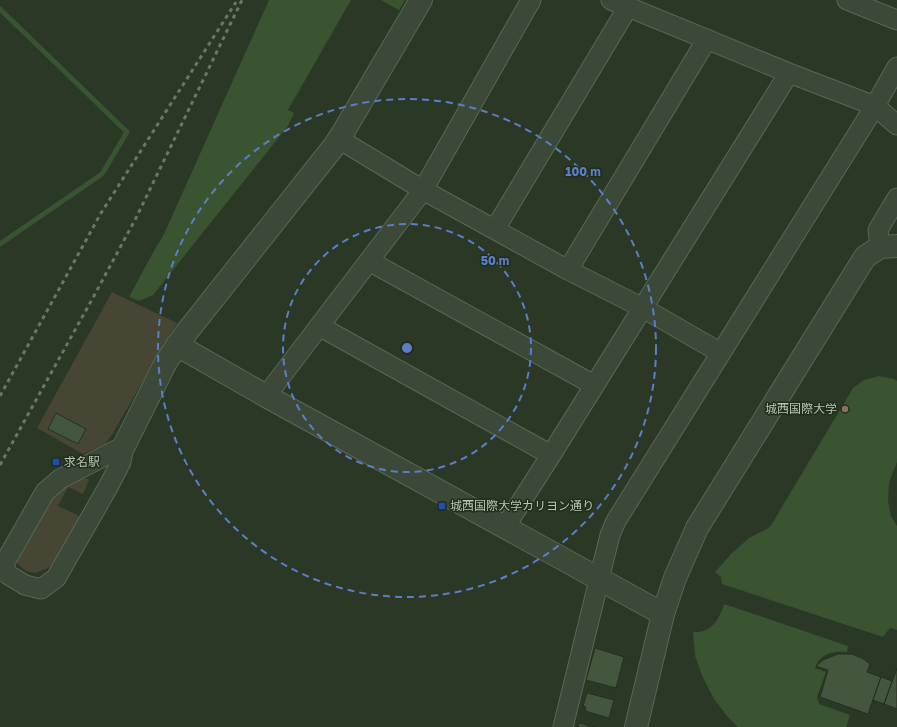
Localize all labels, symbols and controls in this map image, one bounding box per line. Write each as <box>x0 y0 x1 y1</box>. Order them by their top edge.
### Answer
text: 100 m <box>565 164 601 179</box>
text: 50 m <box>481 253 509 268</box>
centre of rings <box>400 341 414 355</box>
place label: 城西国際大学 <box>765 401 837 416</box>
marker: 城西国際大学 <box>840 404 850 414</box>
place label: 求名駅 <box>64 454 100 469</box>
marker: 求名駅 <box>51 457 61 467</box>
place label: 城西国際大学カリヨン通り <box>450 498 594 513</box>
marker: 城西国際大学カリヨン通り <box>437 501 447 511</box>

